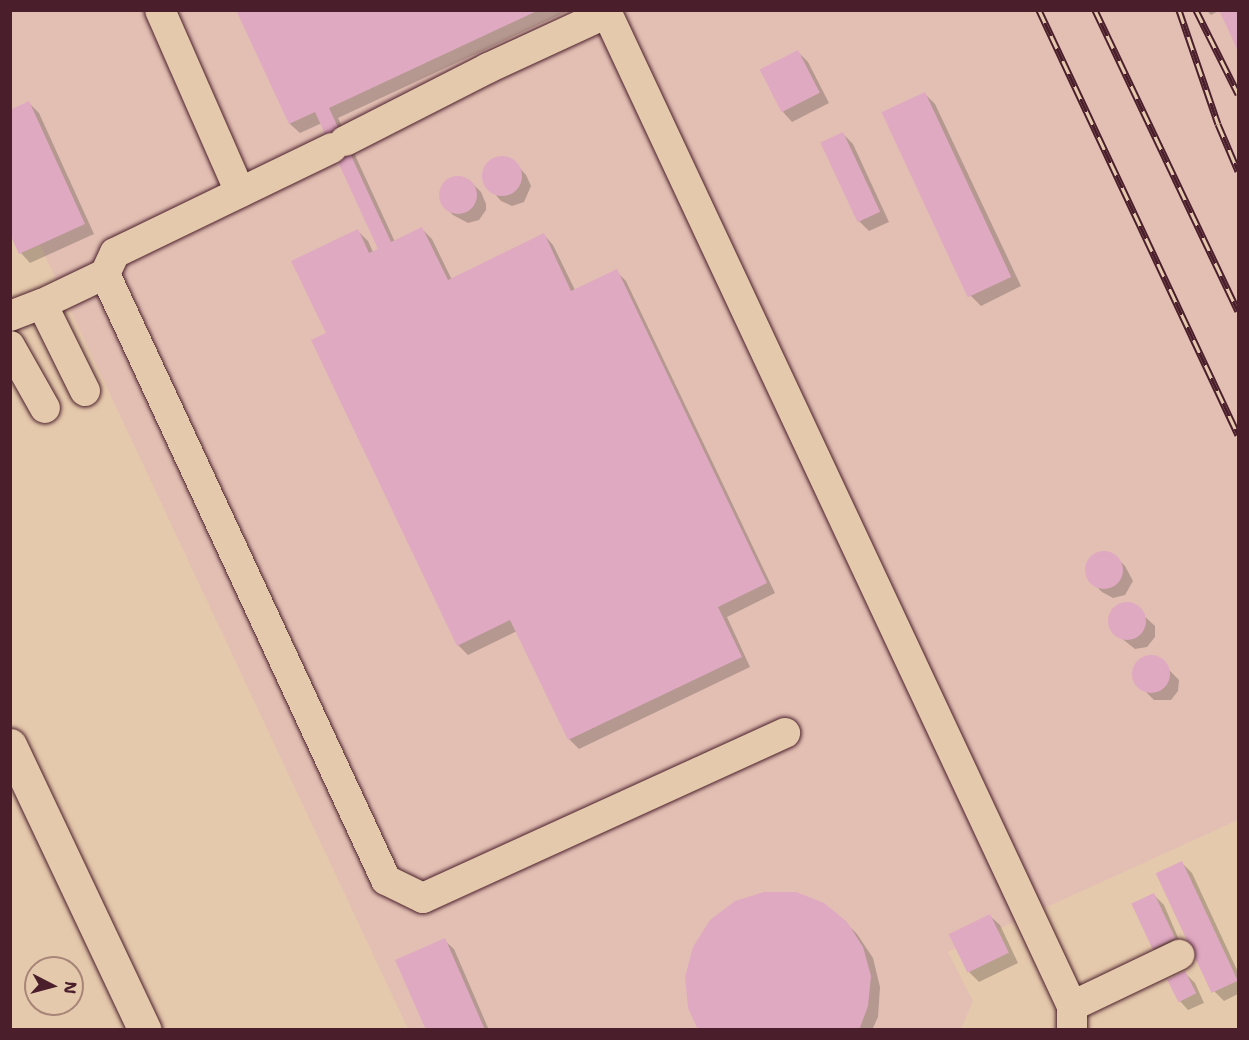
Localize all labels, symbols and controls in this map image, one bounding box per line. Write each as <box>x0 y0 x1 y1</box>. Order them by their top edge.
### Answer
north arrow <box>24 956 84 1016</box>
text: N <box>59 980 82 995</box>

